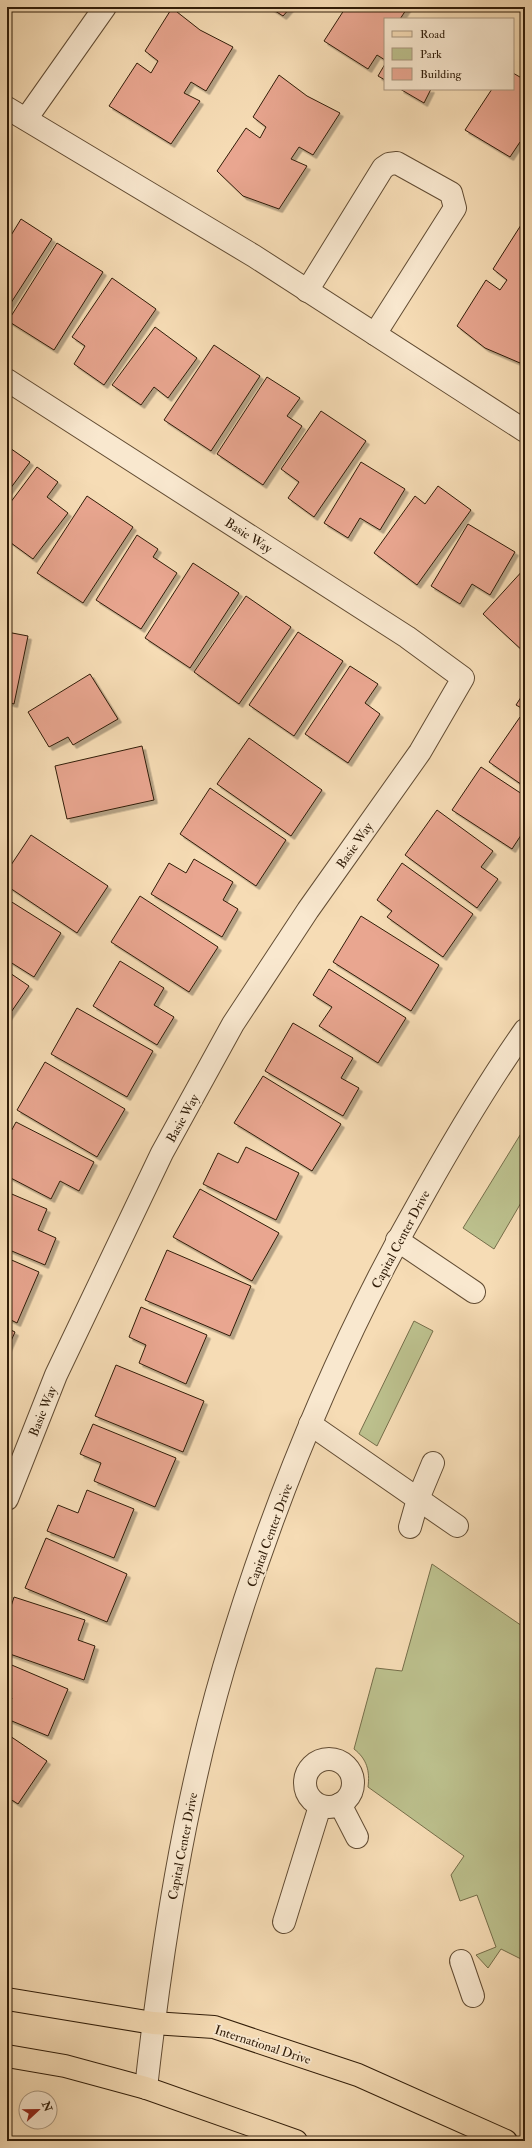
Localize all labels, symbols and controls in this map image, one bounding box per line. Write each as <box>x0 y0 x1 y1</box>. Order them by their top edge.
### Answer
legend <box>384 18 514 90</box>
text: Road <box>420 27 445 42</box>
text: Park <box>420 47 442 62</box>
text: Building <box>420 67 463 82</box>
street label: Basie Way <box>221 515 275 558</box>
street label: Basie Way <box>333 819 378 872</box>
street label: Basie Way <box>163 1091 204 1146</box>
street label: Capital Center Drive <box>368 1187 435 1292</box>
street label: Basie Way <box>26 1384 61 1439</box>
street label: Capital Center Drive <box>244 1481 297 1590</box>
street label: Capital Center Drive <box>165 1791 202 1901</box>
street label: International Drive <box>213 2022 313 2068</box>
north arrow <box>18 2090 58 2130</box>
text: N <box>39 2099 55 2115</box>

